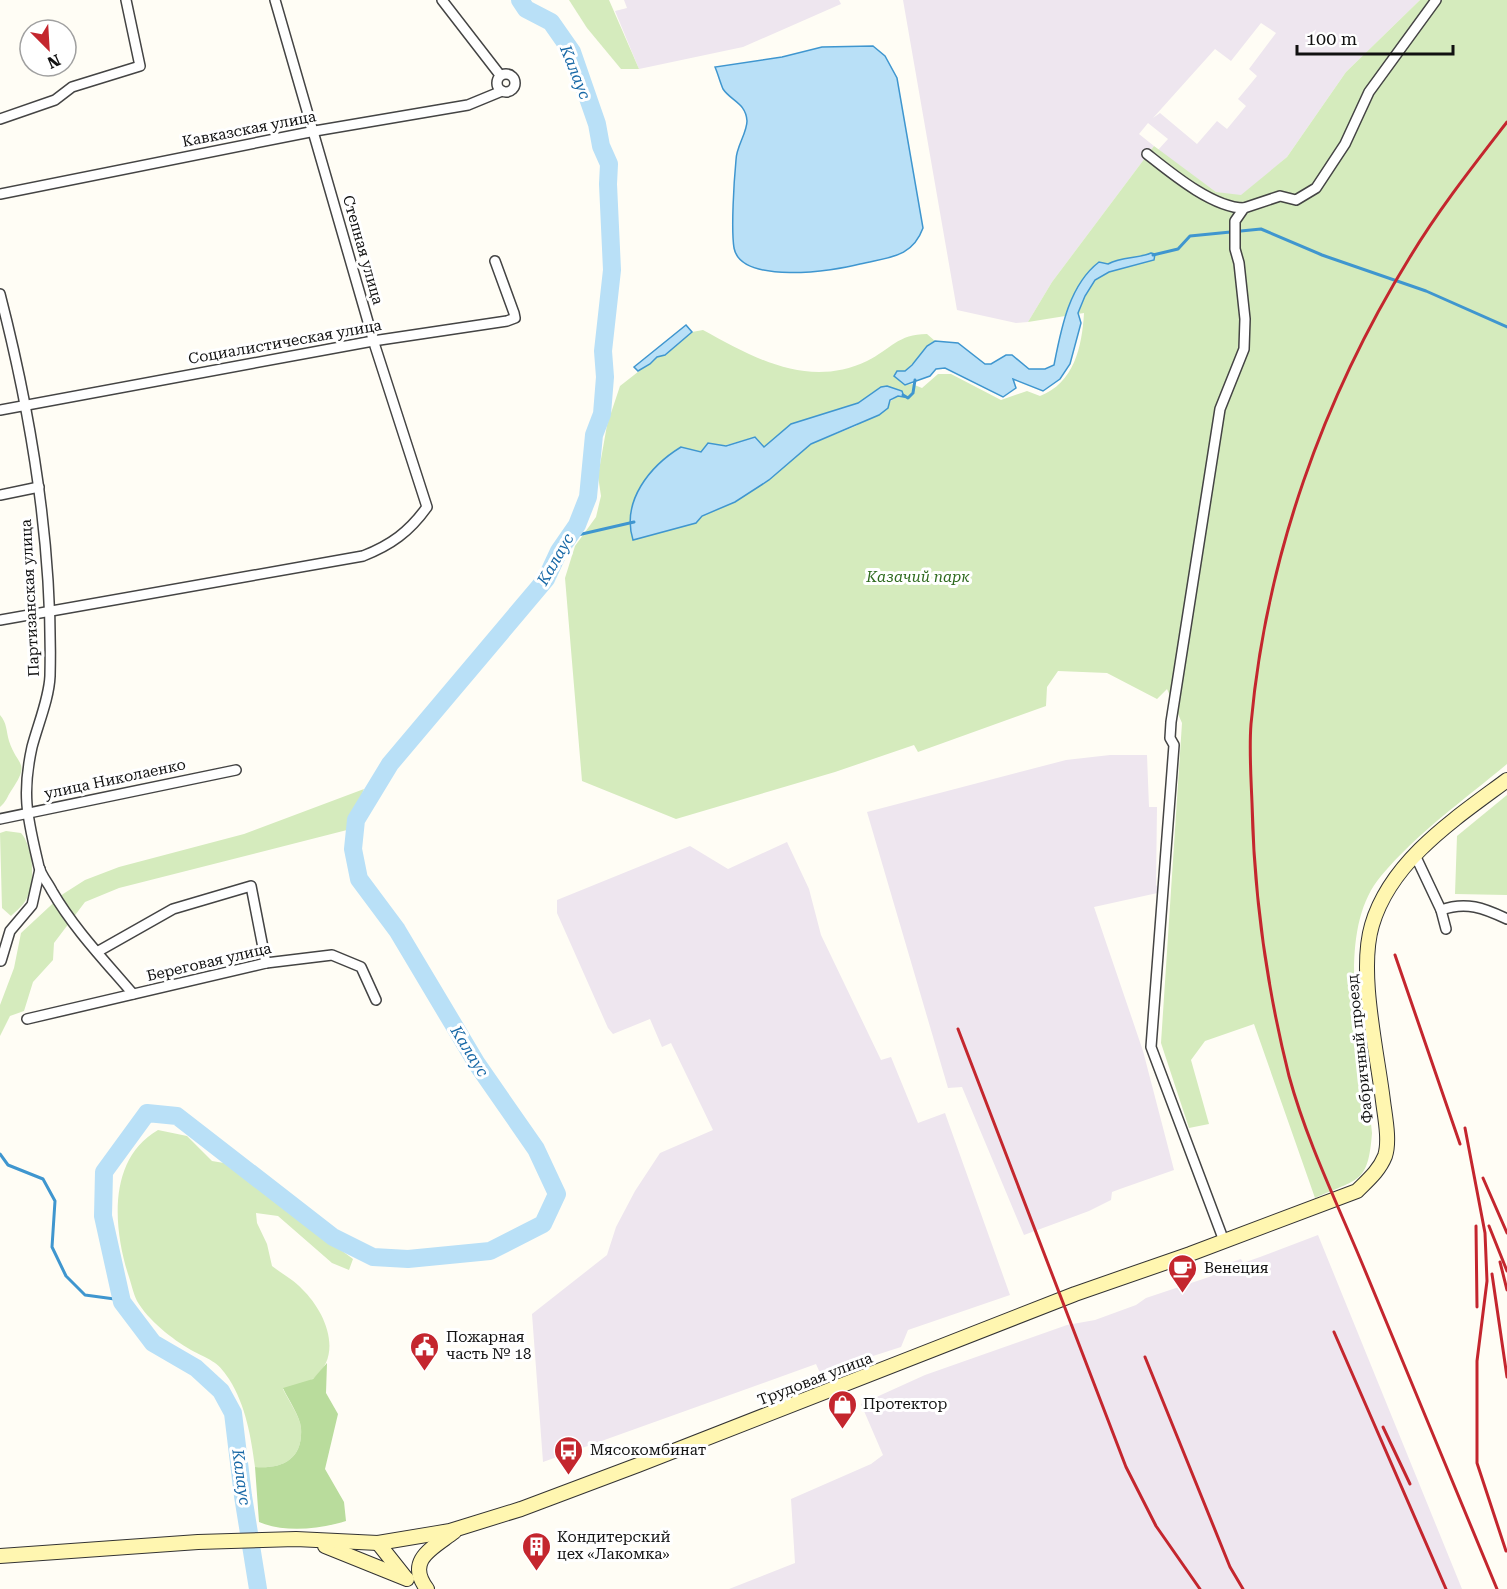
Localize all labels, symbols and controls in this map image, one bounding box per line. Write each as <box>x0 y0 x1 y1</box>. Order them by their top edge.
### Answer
north arrow <box>18 18 78 78</box>
scale bar <box>1297 18 1453 56</box>
text: 100 m <box>1306 28 1357 49</box>
water label: Калаус <box>556 42 595 102</box>
text: N <box>44 50 63 72</box>
street label: Кавказская улица <box>181 107 317 151</box>
street label: Степная улица <box>339 193 387 307</box>
street label: Социалистическая улица <box>187 316 383 368</box>
street label: Партизанская улица <box>17 519 43 677</box>
water label: Калаус <box>533 530 578 589</box>
park label: Казачий парк <box>865 568 970 586</box>
street label: улица Николаенко <box>43 755 187 803</box>
street label: Береговая улица <box>145 939 273 985</box>
street label: Фабричный проезд <box>1343 973 1377 1124</box>
water label: Калаус <box>446 1021 493 1081</box>
cafe icon: Венеция <box>1167 1252 1199 1294</box>
place label: Венеция <box>1204 1259 1269 1277</box>
place label: Пожарная часть № 18 <box>446 1328 531 1363</box>
public building icon: Пожарная часть № 18 <box>409 1330 441 1372</box>
street label: Трудовая улица <box>755 1349 875 1409</box>
shop icon: Протектор <box>826 1388 858 1430</box>
place label: Протектор <box>863 1395 948 1413</box>
bus stop icon: Мясокомбинат <box>553 1434 585 1476</box>
place label: Мясокомбинат <box>590 1441 706 1459</box>
water label: Калаус <box>228 1447 255 1507</box>
place label: Кондитерский цех «Лакомка» <box>557 1528 671 1563</box>
building icon: Кондитерский цех «Лакомка» <box>520 1530 552 1572</box>

